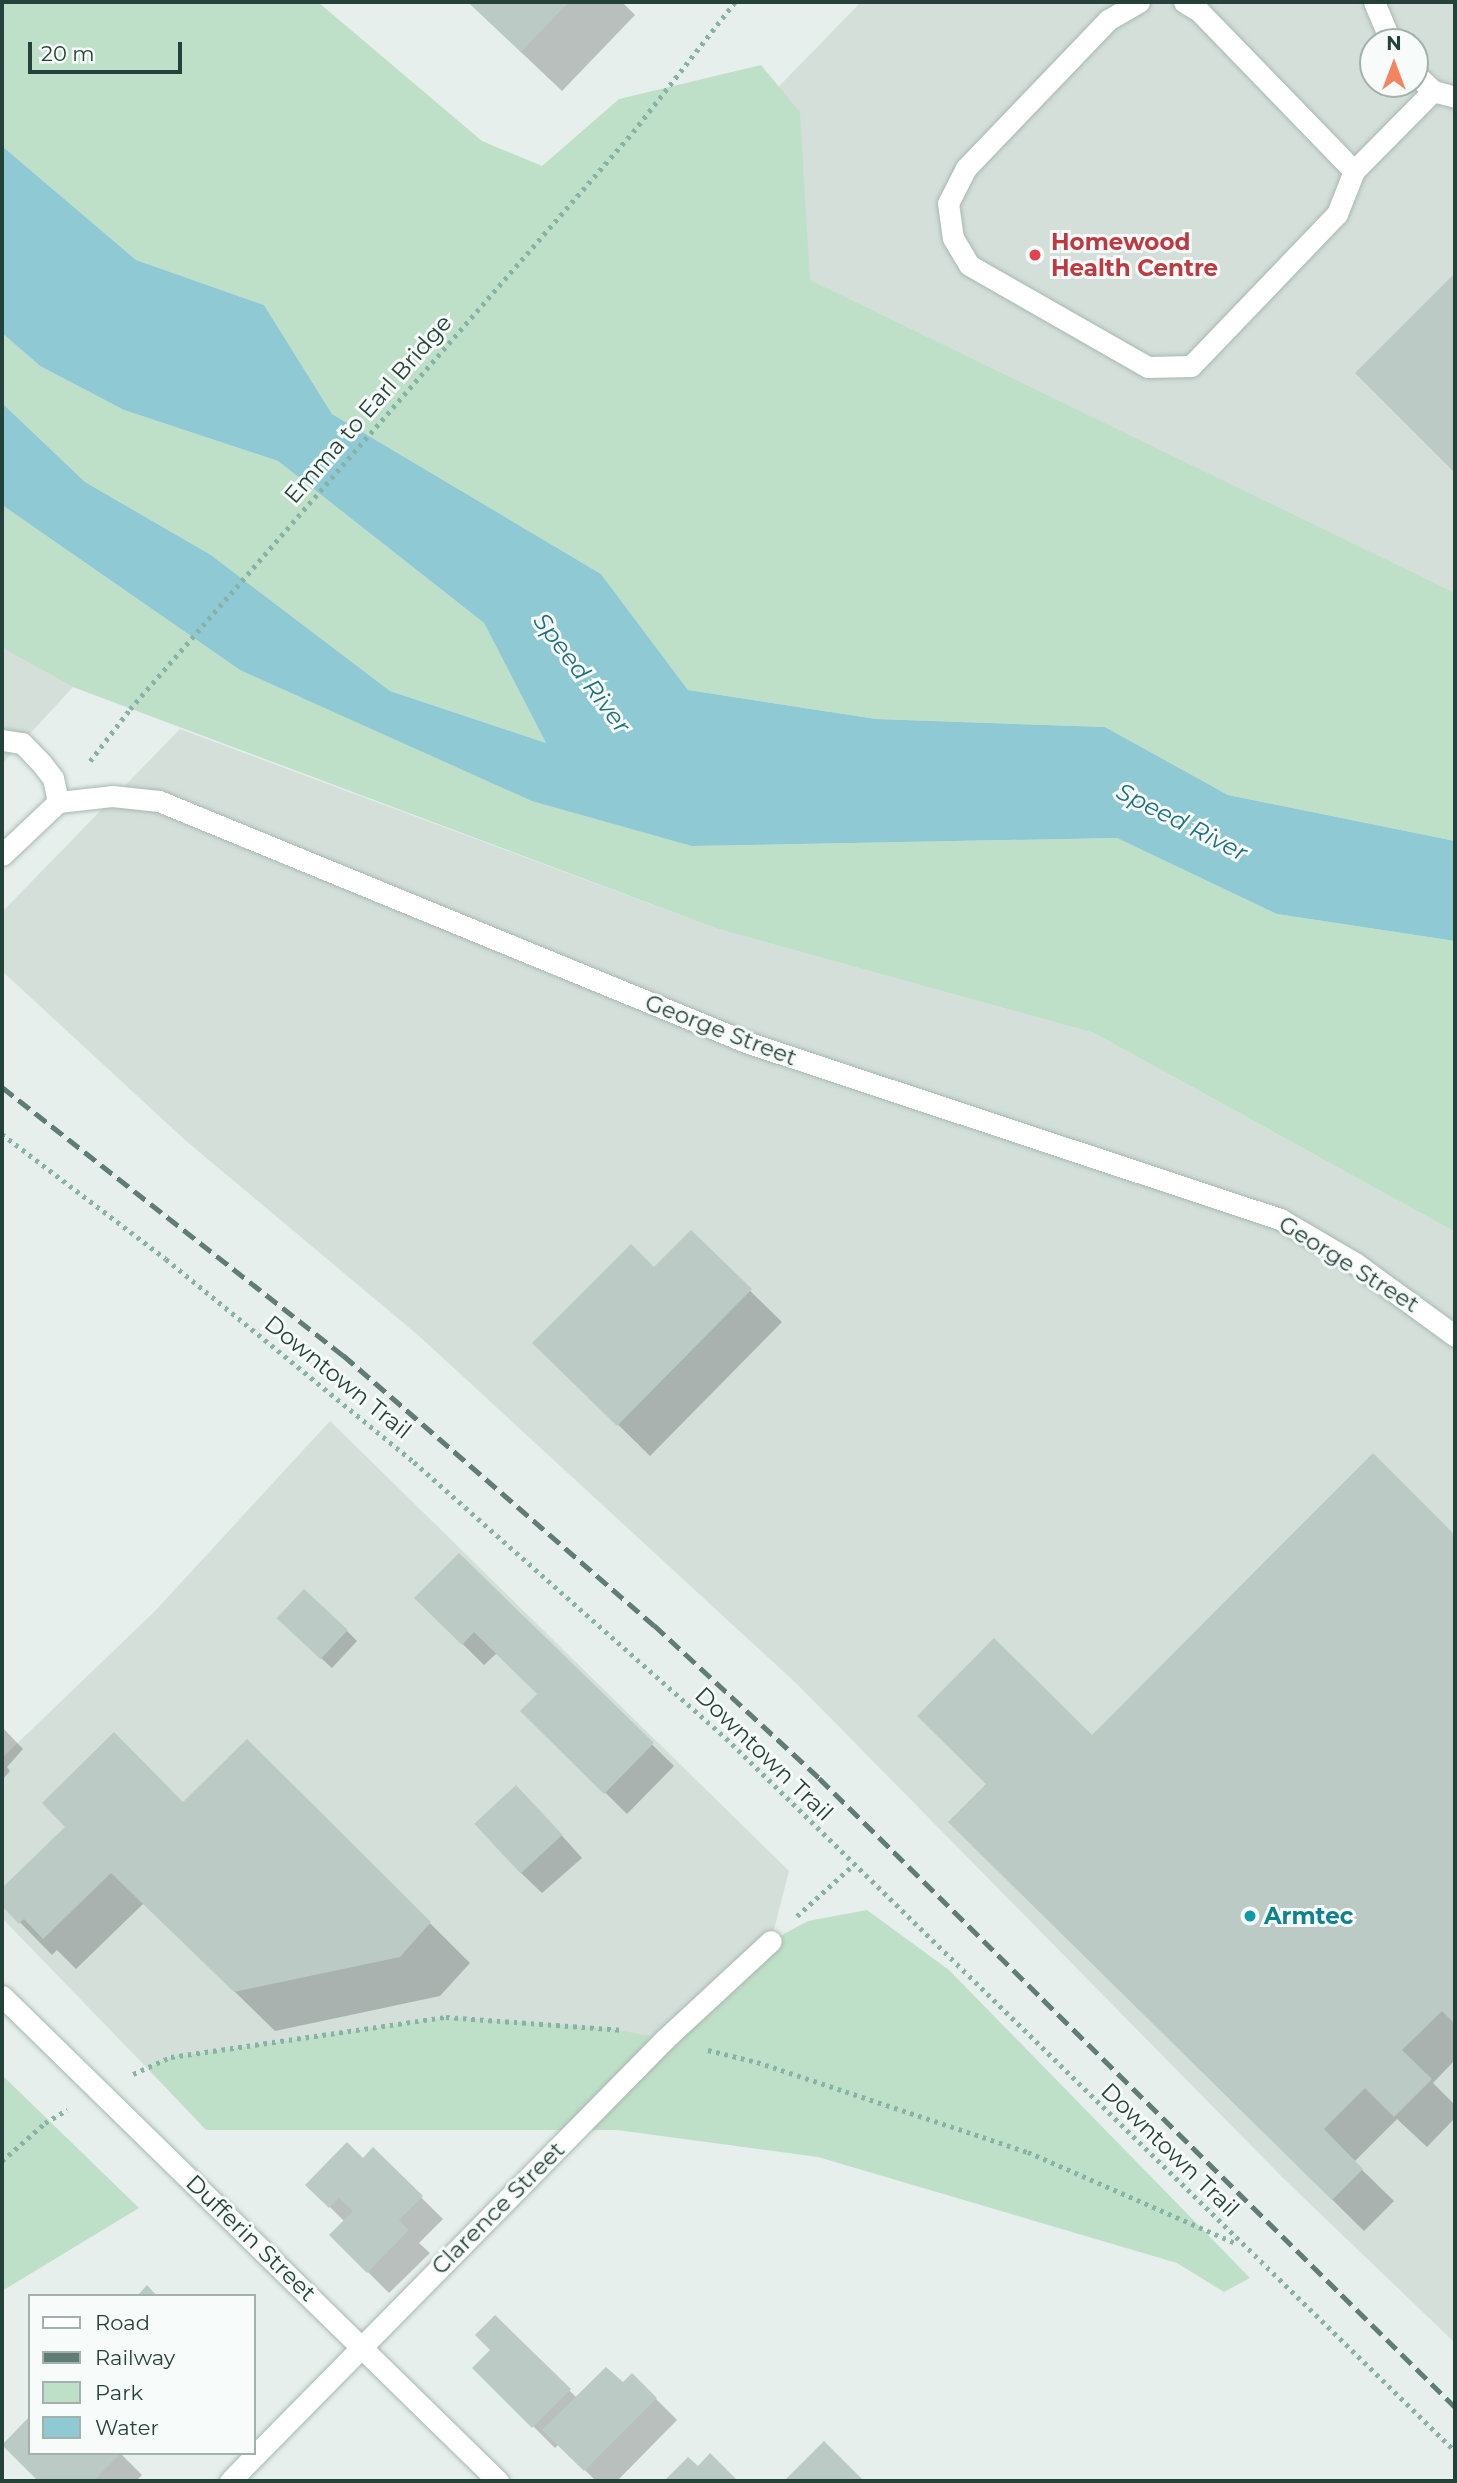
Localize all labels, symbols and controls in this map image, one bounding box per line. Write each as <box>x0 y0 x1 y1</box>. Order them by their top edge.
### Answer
scale bar <box>32 28 186 72</box>
north arrow <box>1359 28 1429 98</box>
text: N <box>1386 32 1402 55</box>
text: 20 m <box>41 41 95 66</box>
place label: Homewood Health Centre <box>1051 228 1218 282</box>
marker: Homewood Health Centre <box>1025 245 1045 265</box>
street label: Emma to Earl Bridge <box>279 309 457 509</box>
water label: Speed River <box>527 607 637 739</box>
water label: Speed River <box>1112 777 1252 867</box>
street label: George Street <box>641 988 801 1072</box>
street label: George Street <box>1274 1210 1424 1318</box>
street label: Downtown Trail <box>259 1309 417 1445</box>
street label: Downtown Trail <box>689 1681 839 1827</box>
place label: Armtec <box>1264 1902 1353 1930</box>
marker: Armtec <box>1242 1908 1258 1924</box>
street label: Downtown Trail <box>1095 2077 1245 2223</box>
street label: Clarence Street <box>426 2136 570 2280</box>
street label: Dufferin Street <box>180 2169 322 2307</box>
legend <box>28 2294 256 2455</box>
text: Road <box>95 2310 150 2335</box>
text: Railway <box>95 2345 175 2370</box>
text: Park <box>95 2380 143 2405</box>
text: Water <box>95 2415 159 2440</box>

